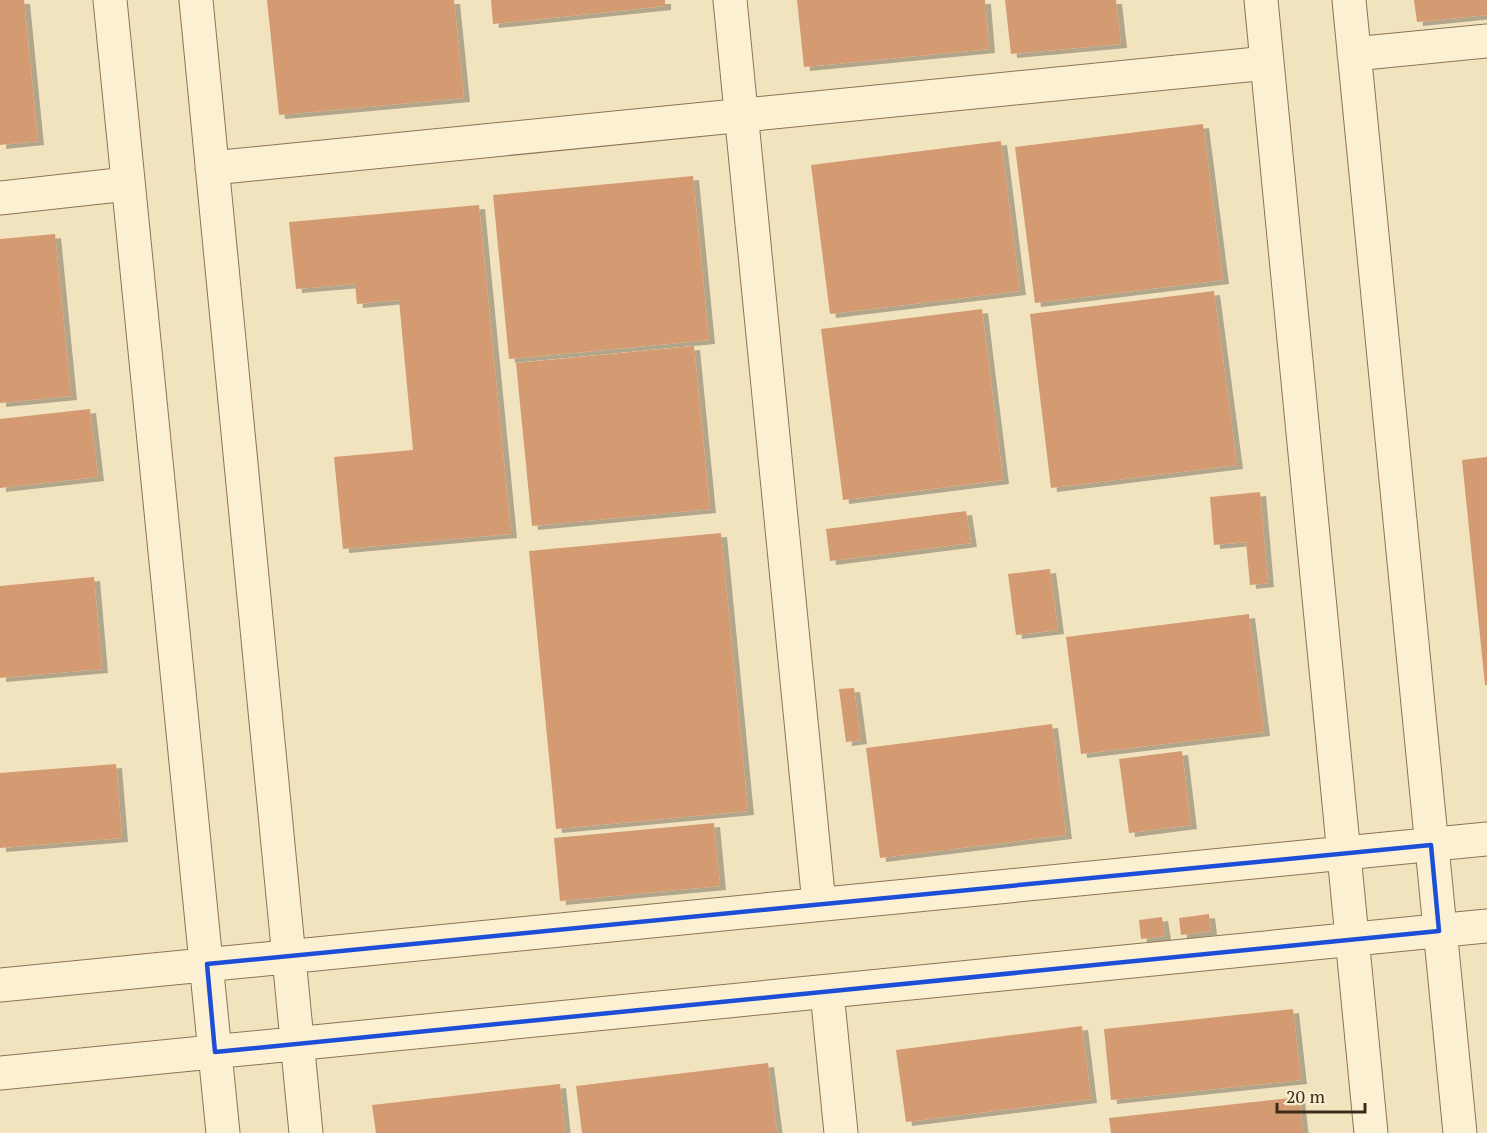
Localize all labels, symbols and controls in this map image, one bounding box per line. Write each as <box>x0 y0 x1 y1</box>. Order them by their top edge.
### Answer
scale bar <box>1277 1076 1366 1114</box>
text: 20 m <box>1286 1084 1326 1108</box>

